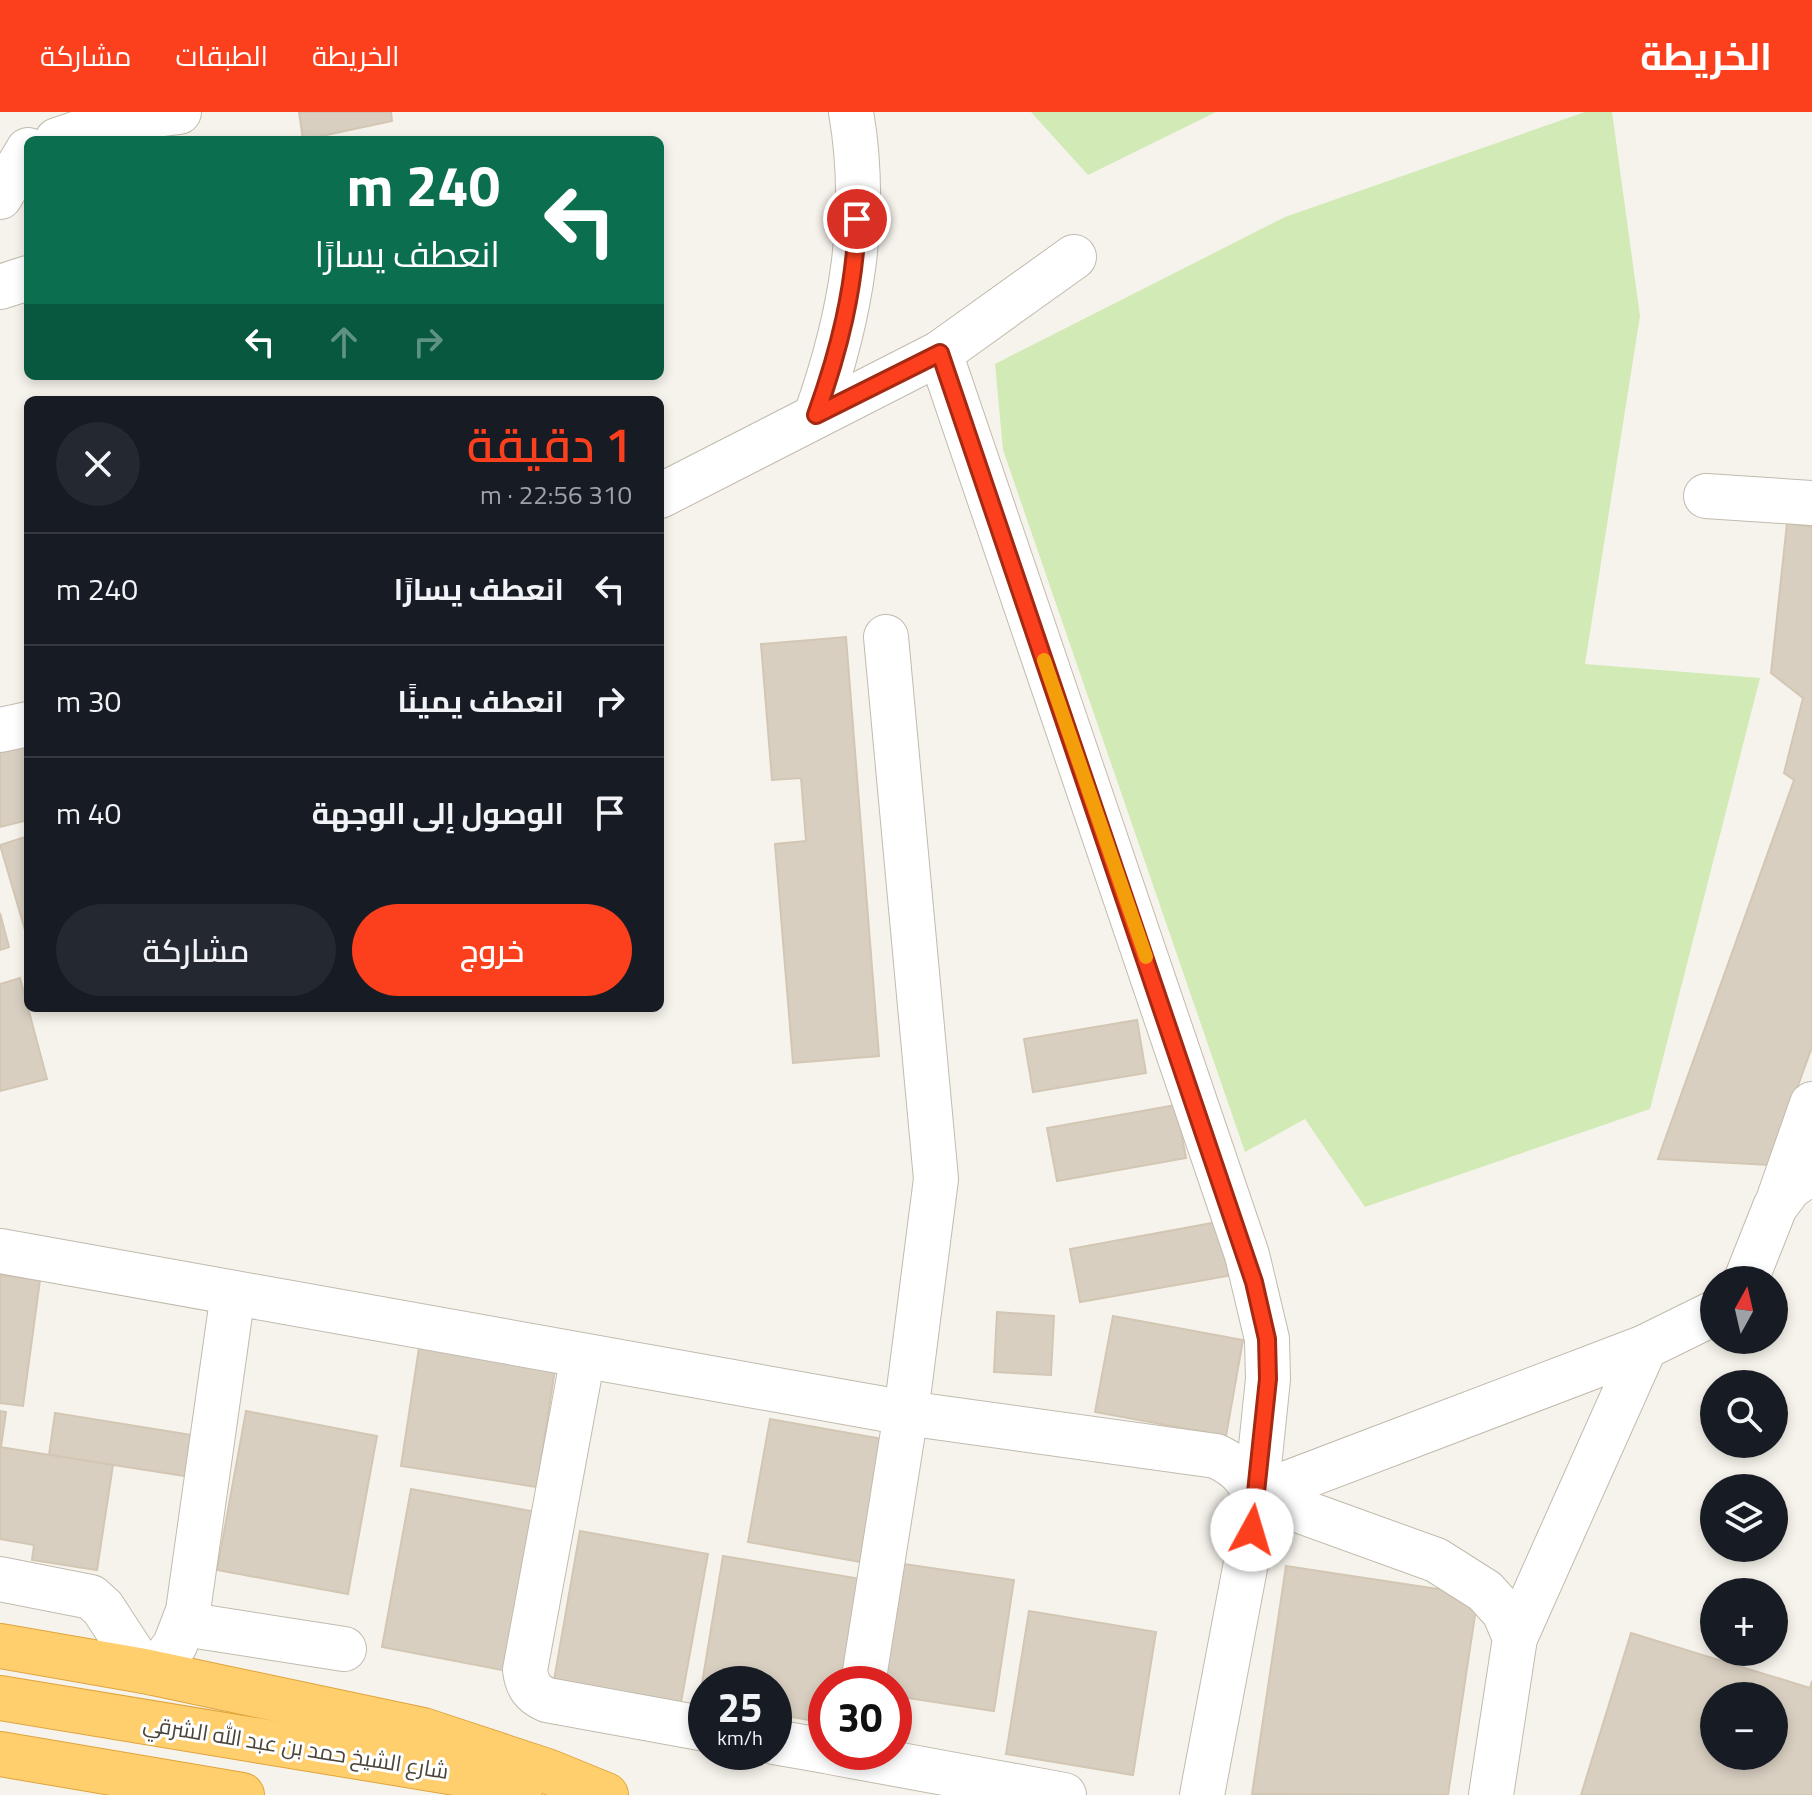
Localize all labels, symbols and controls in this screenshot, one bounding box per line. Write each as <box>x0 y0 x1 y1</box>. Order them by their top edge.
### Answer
text: الخريطة <box>1640 27 1772 85</box>
text: مشاركة <box>40 34 131 77</box>
text: الطبقات <box>175 34 268 77</box>
text: الخريطة <box>312 34 399 77</box>
text: 240 m <box>347 143 500 228</box>
icon: left <box>528 168 632 272</box>
pin <box>823 185 891 253</box>
icon: arrive <box>835 197 879 241</box>
text: انعطف يسارًا <box>315 226 500 281</box>
icon: left <box>238 320 282 364</box>
icon: ahead <box>322 320 366 364</box>
icon: right <box>406 320 450 364</box>
text: 1 دقيقة <box>467 408 632 481</box>
button: close <box>56 422 140 506</box>
text: 310 m · 22:56 <box>480 475 632 514</box>
text: 240 m <box>56 566 138 612</box>
text: انعطف يسارًا <box>394 566 564 612</box>
icon: left <box>588 567 632 611</box>
text: 30 m <box>56 678 121 724</box>
text: انعطف يمينًا <box>397 678 564 724</box>
icon: right <box>588 679 632 723</box>
text: 40 m <box>56 790 121 836</box>
text: الوصول إلى الوجهة <box>312 790 564 836</box>
icon: arrive <box>588 791 632 835</box>
button: مشاركة <box>56 904 336 996</box>
button: خروج <box>352 904 632 996</box>
north arrow <box>1700 1266 1788 1354</box>
map controls <box>1700 1266 1788 1770</box>
button: search <box>1700 1370 1788 1458</box>
button: layers <box>1700 1474 1788 1562</box>
position arrow <box>1210 1488 1294 1572</box>
button: + <box>1700 1578 1788 1666</box>
speed limit sign: 30 <box>808 1666 912 1770</box>
text: 25 <box>718 1677 762 1738</box>
button: − <box>1700 1682 1788 1770</box>
street label: شارع الشيخ حمد بن عبد الله الشرقي <box>141 1706 451 1788</box>
text: km/h <box>717 1722 763 1753</box>

